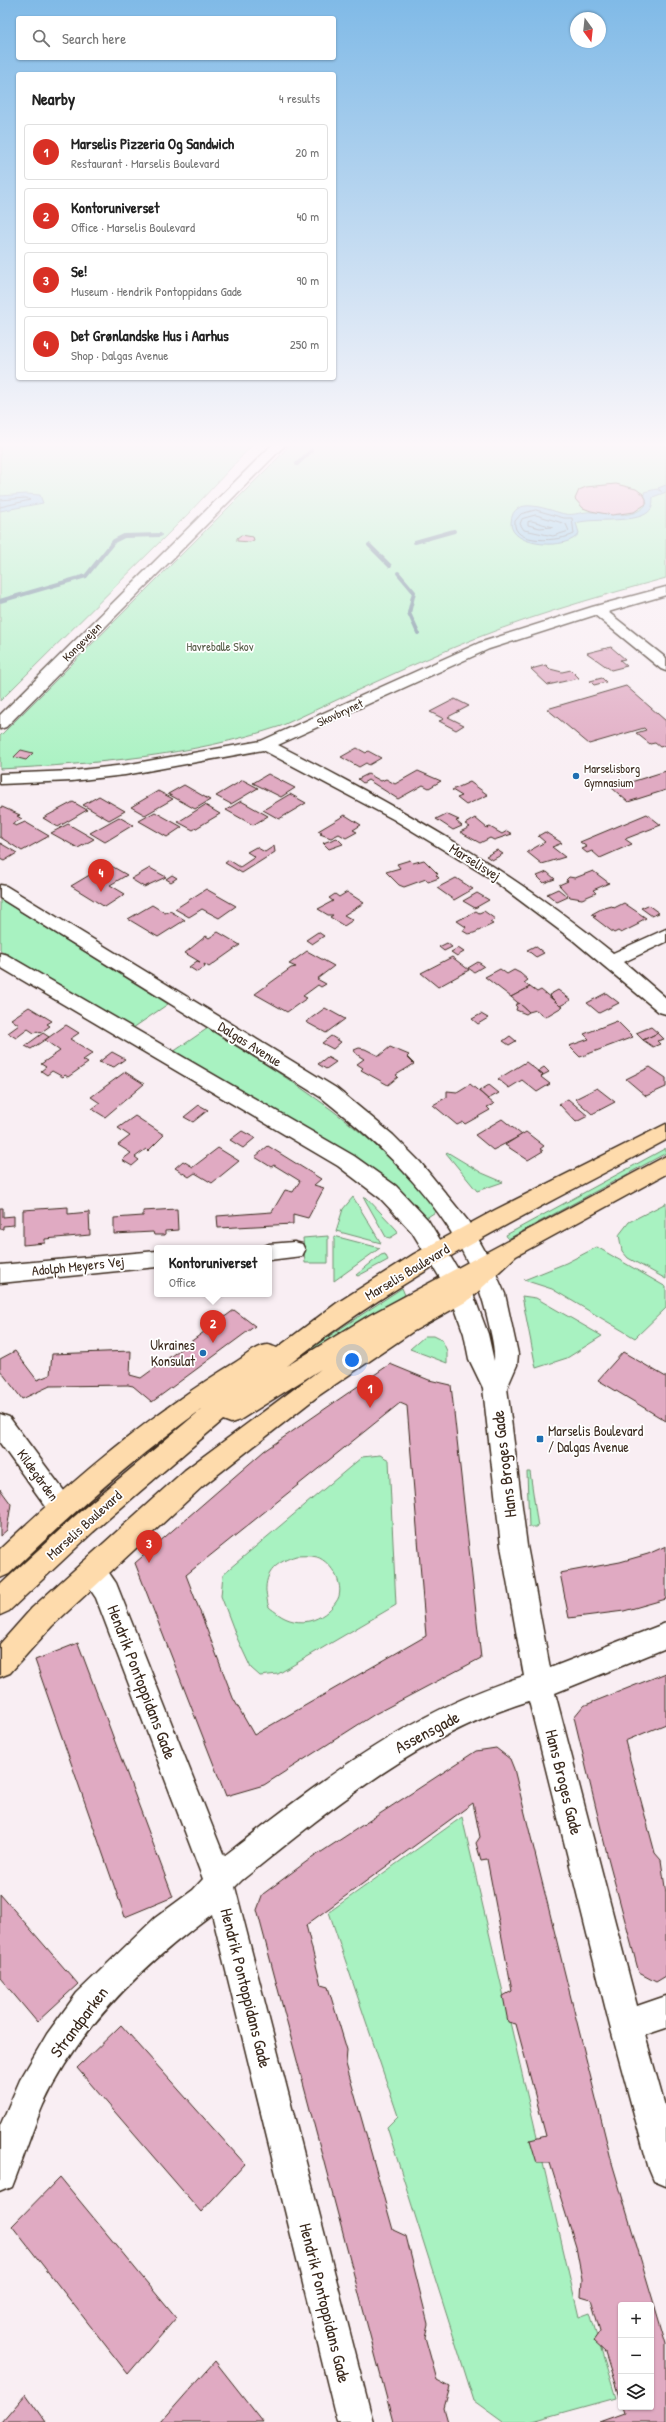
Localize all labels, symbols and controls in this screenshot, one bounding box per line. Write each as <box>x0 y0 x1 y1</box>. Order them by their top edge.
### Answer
north arrow <box>570 12 606 48</box>
search box <box>16 16 336 60</box>
icon: search <box>30 27 52 49</box>
text: Search here <box>62 28 126 49</box>
text: Nearby <box>32 87 75 110</box>
text: 4 results <box>279 89 320 107</box>
text: Marselis Pizzeria Og Sandwich <box>71 133 234 154</box>
text: 1 <box>44 143 48 161</box>
text: 20 m <box>295 143 319 161</box>
text: Restaurant · Marselis Boulevard <box>71 154 219 172</box>
text: Kontoruniverset <box>71 197 159 218</box>
text: 2 <box>43 207 49 225</box>
text: 40 m <box>296 207 319 225</box>
text: Office · Marselis Boulevard <box>71 218 195 236</box>
text: Se! <box>71 261 88 282</box>
text: 3 <box>43 271 49 289</box>
text: 90 m <box>297 271 319 289</box>
text: Museum · Hendrik Pontoppidans Gade <box>71 282 242 300</box>
text: Det Grønlandske Hus i Aarhus <box>71 325 229 346</box>
text: 4 <box>44 335 48 353</box>
text: 250 m <box>290 335 319 353</box>
text: Shop · Dalgas Avenue <box>71 346 168 364</box>
street label: Kongevejen <box>58 618 105 665</box>
park label: Havreballe Skov <box>187 638 254 655</box>
street label: Skovbrynet <box>314 694 366 731</box>
place label: Marselisborg Gymnasium <box>584 760 640 791</box>
marker: Marselisborg Gymnasium <box>571 771 581 781</box>
street label: Marselisvej <box>446 838 504 886</box>
pin: 4 <box>88 859 114 892</box>
street label: Dalgas Avenue <box>214 1017 286 1072</box>
street label: Marselis Boulevard <box>361 1239 453 1304</box>
popup <box>154 1245 272 1297</box>
street label: Adolph Meyers Vej <box>31 1251 125 1281</box>
text: Kontoruniverset <box>169 1252 257 1273</box>
text: Office <box>169 1273 196 1291</box>
pin: 2 <box>200 1310 226 1343</box>
place label: Ukraines Konsulat <box>150 1335 195 1370</box>
marker: Ukraines Konsulat <box>198 1348 208 1358</box>
your location <box>342 1350 362 1370</box>
pin: 1 <box>357 1375 383 1408</box>
street label: Hans Broges Gade <box>485 1409 521 1519</box>
place label: Marselis Boulevard / Dalgas Avenue <box>548 1421 644 1457</box>
marker: Marselis Boulevard / Dalgas Avenue <box>535 1434 545 1444</box>
street label: Kildegården <box>12 1445 64 1505</box>
street label: Marselis Boulevard <box>42 1485 126 1564</box>
pin: 3 <box>136 1530 162 1563</box>
street label: Hendrik Pontoppidans Gade <box>102 1601 183 1763</box>
street label: Assensgade <box>390 1705 463 1758</box>
street label: Hans Broges Gade <box>540 1727 589 1837</box>
street label: Hendrik Pontoppidans Gade <box>216 1906 278 2070</box>
street label: Strandparken <box>44 1982 113 2062</box>
street label: Hendrik Pontoppidans Gade <box>295 2221 357 2385</box>
map controls <box>618 2302 654 2410</box>
button: + <box>618 2302 654 2338</box>
button: − <box>618 2338 654 2374</box>
button: layers <box>618 2374 654 2410</box>

